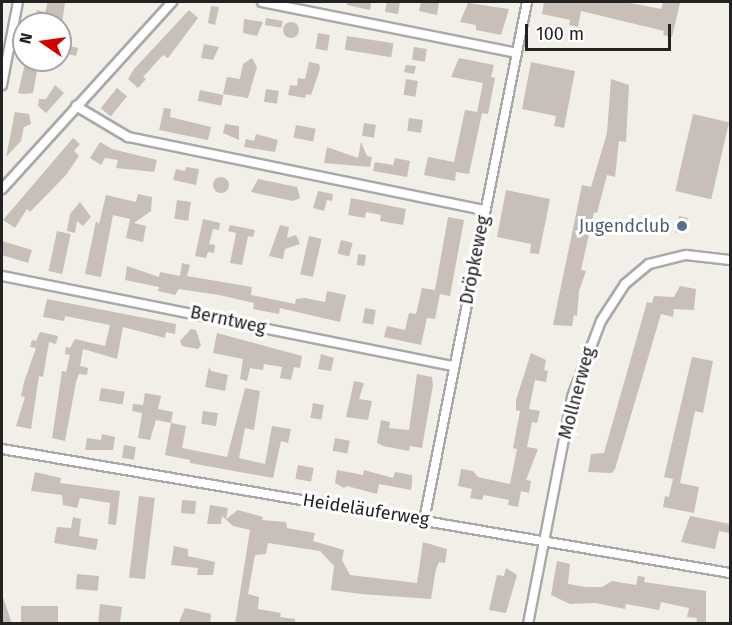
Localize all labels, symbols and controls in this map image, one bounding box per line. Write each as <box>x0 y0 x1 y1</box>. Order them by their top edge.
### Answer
north arrow <box>12 12 72 72</box>
scale bar <box>528 12 674 50</box>
text: 100 m <box>536 23 584 45</box>
text: N <box>15 31 36 46</box>
street label: Dröpkeweg <box>456 214 494 306</box>
place label: Jugendclub <box>579 215 670 237</box>
marker: Jugendclub <box>675 219 689 233</box>
street label: Berntweg <box>188 301 268 339</box>
street label: Mollnerweg <box>554 345 600 441</box>
street label: Heideläuferweg <box>301 489 431 531</box>

